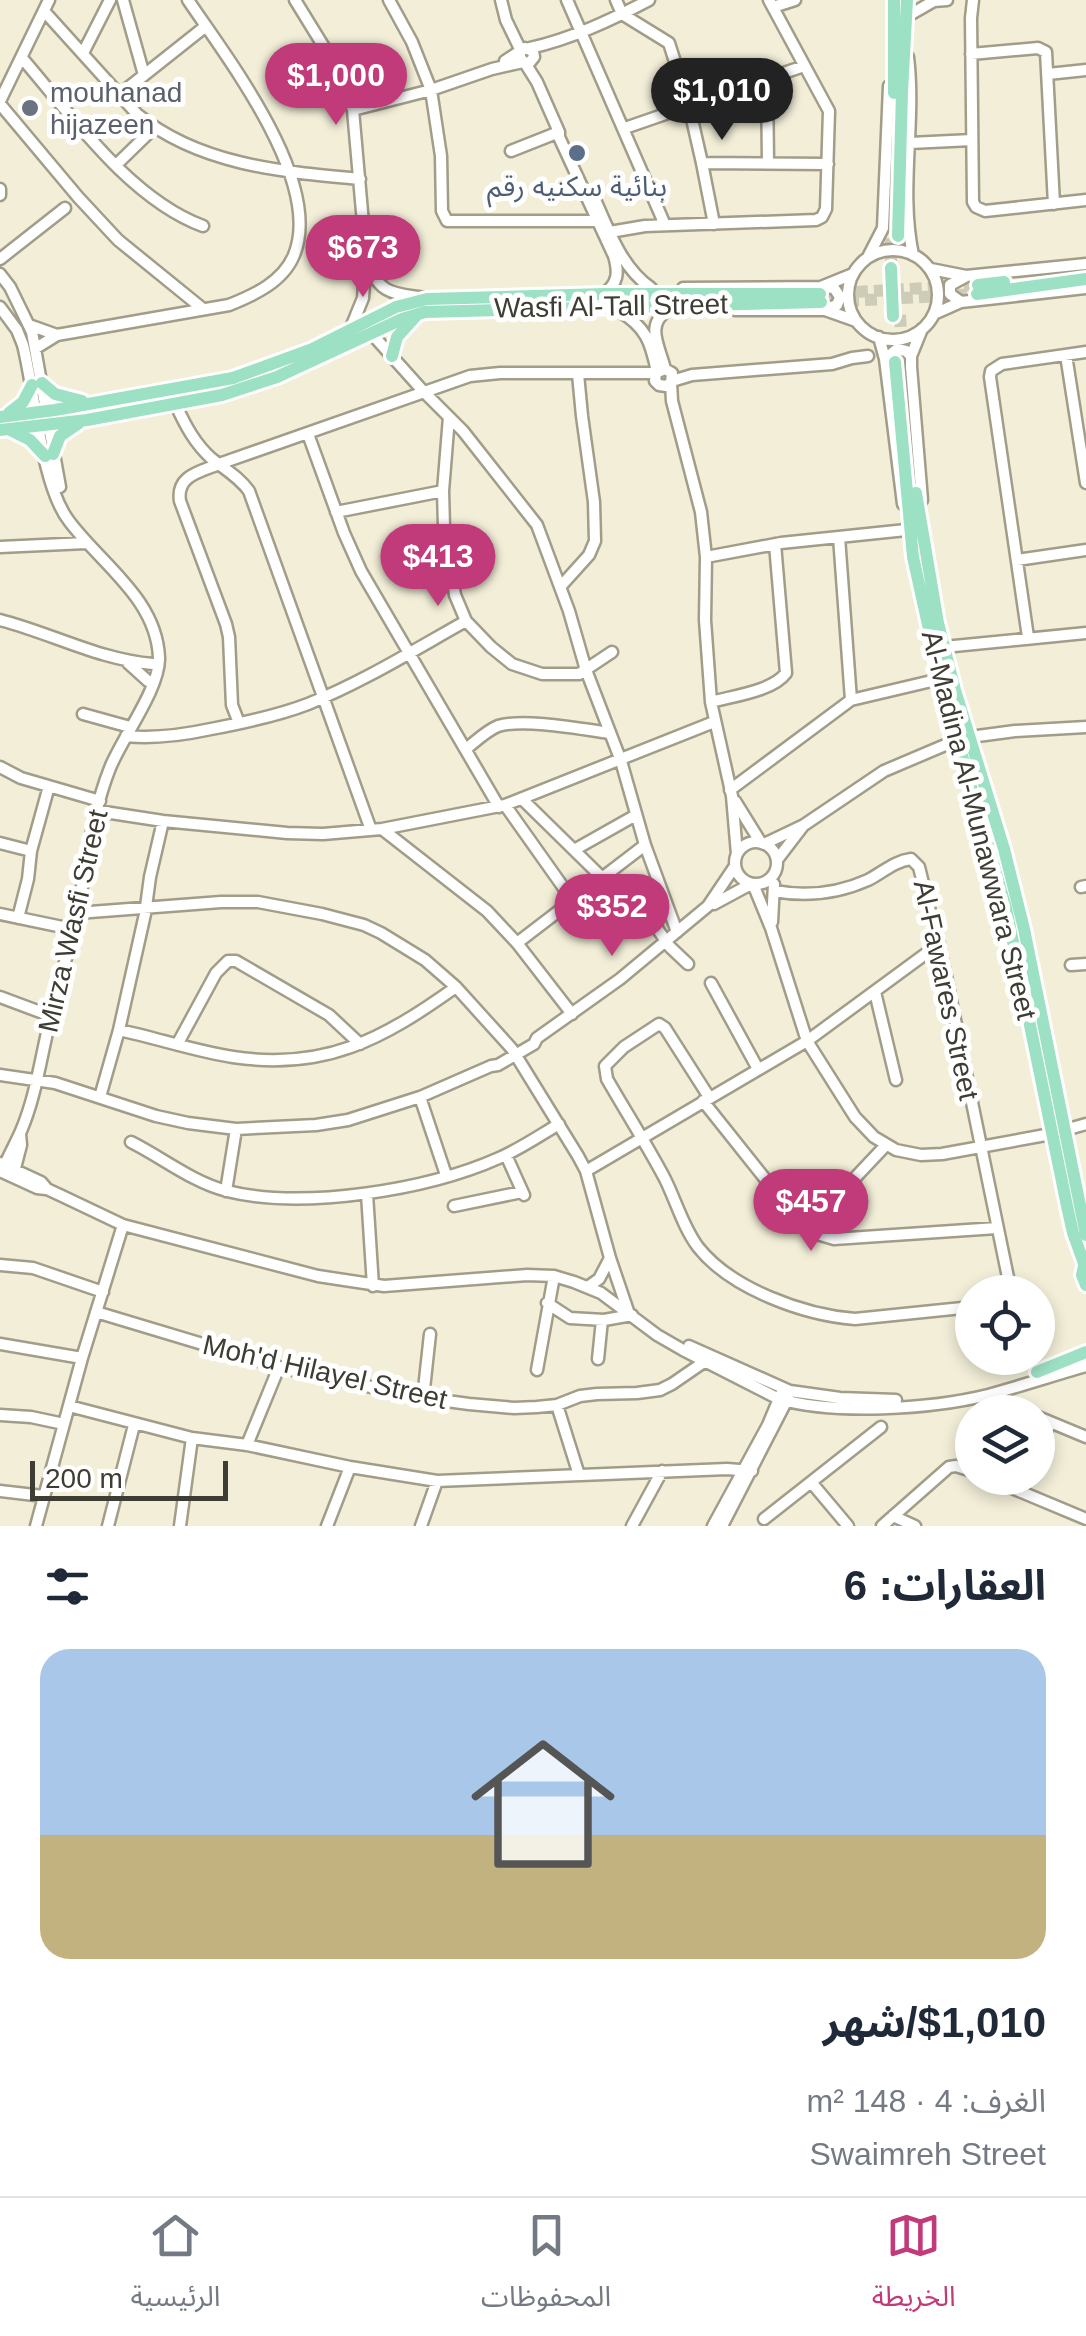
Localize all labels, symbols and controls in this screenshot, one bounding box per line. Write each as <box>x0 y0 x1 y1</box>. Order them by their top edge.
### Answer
pin: $1,000 <box>255 43 417 128</box>
text: $1,000 <box>287 57 385 93</box>
pin: $1,010 <box>641 58 803 143</box>
text: $1,010 <box>673 72 771 108</box>
place label: mouhanad hijazeen <box>50 77 182 140</box>
marker: mouhanad hijazeen <box>19 97 41 119</box>
marker: بنائية سكنيه رقم <box>566 142 588 164</box>
place label: بنائية سكنيه رقم <box>487 171 667 208</box>
pin: $673 <box>304 215 422 300</box>
text: $673 <box>327 229 399 265</box>
street label: Wasfi Al-Tall Street <box>494 288 728 324</box>
pin: $413 <box>379 524 497 609</box>
text: $413 <box>402 538 474 574</box>
street label: Al-Madina Al-Munawwara Street <box>916 627 1042 1023</box>
street label: Mirza Wasfi Street <box>32 806 114 1035</box>
pin: $352 <box>553 874 671 959</box>
street label: Al-Fawares Street <box>908 877 984 1103</box>
text: $352 <box>576 888 648 924</box>
pin: $457 <box>752 1169 870 1254</box>
text: $457 <box>775 1183 847 1219</box>
map controls <box>955 1275 1055 1495</box>
button: locate <box>955 1275 1055 1375</box>
street label: Moh'd Hilayel Street <box>200 1329 450 1415</box>
button: layers <box>955 1395 1055 1495</box>
scale bar <box>30 1456 228 1500</box>
text: 200 m <box>45 1463 123 1494</box>
icon: filters <box>40 1559 95 1614</box>
text: العقارات: 6 <box>844 1562 1046 1609</box>
icon: home <box>453 1714 633 1894</box>
text: $1,010/شهر <box>823 1999 1046 2046</box>
text: الغرف: 4 · 148 m² <box>807 2083 1046 2119</box>
text: Swaimreh Street <box>809 2136 1046 2172</box>
tab: الرئيسية <box>130 2208 220 2327</box>
tab: المحفوظات <box>481 2208 611 2327</box>
tab: الخريطة <box>872 2208 956 2327</box>

